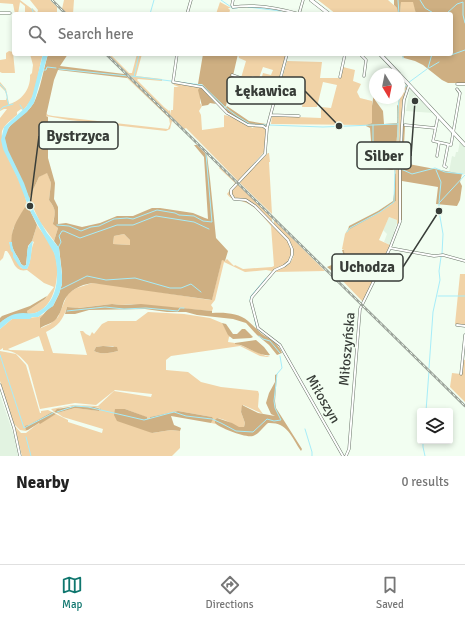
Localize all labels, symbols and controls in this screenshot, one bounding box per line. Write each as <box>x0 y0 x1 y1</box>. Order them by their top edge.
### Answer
search box <box>12 12 453 56</box>
icon: search <box>26 23 48 45</box>
text: Search here <box>58 25 134 43</box>
north arrow <box>369 68 405 104</box>
callout: Łękawica <box>227 77 305 104</box>
text: Łękawica <box>234 82 297 100</box>
callout: Bystrzyca <box>39 122 118 149</box>
text: Bystrzyca <box>46 127 110 145</box>
callout: Silber <box>357 142 411 169</box>
text: Silber <box>365 147 404 165</box>
callout: Uchodza <box>332 254 403 281</box>
text: Uchodza <box>339 258 395 276</box>
street label: Miłoszyńska <box>335 311 359 387</box>
street label: Miłoszyn <box>302 372 344 426</box>
map controls <box>417 408 453 444</box>
button: layers <box>417 408 453 444</box>
text: Nearby <box>16 472 69 493</box>
text: 0 results <box>401 474 449 490</box>
tab: Map <box>61 574 83 611</box>
tab: Directions <box>206 574 254 611</box>
tab: Saved <box>376 574 404 611</box>

